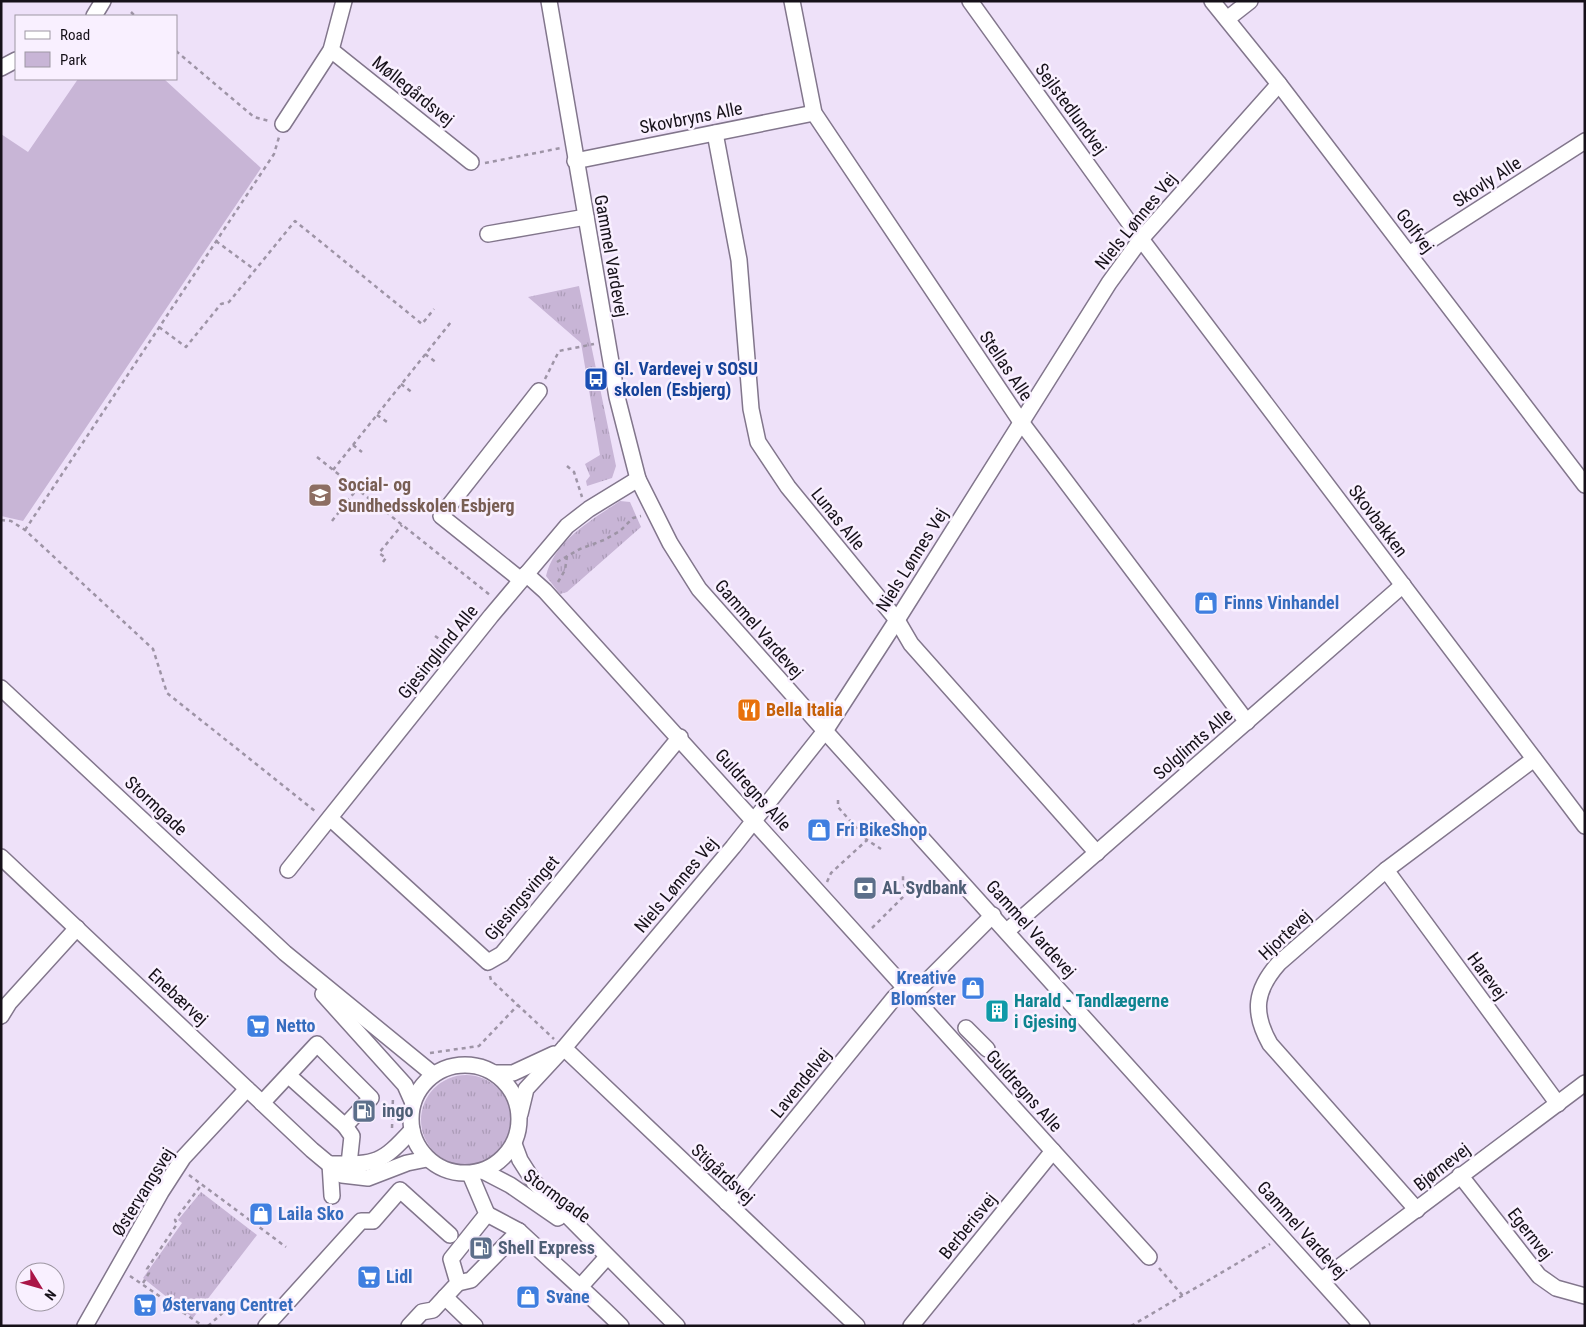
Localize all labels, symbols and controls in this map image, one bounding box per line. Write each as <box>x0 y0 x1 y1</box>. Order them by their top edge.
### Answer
legend <box>15 15 178 80</box>
text: Road <box>60 26 90 44</box>
text: Park <box>60 51 87 69</box>
street label: Møllegårdsvej <box>368 51 459 130</box>
street label: Sejlstedlundvej <box>1031 59 1111 158</box>
street label: Skovbryns Alle <box>638 97 744 138</box>
street label: Skovly Alle <box>1449 152 1525 211</box>
street label: Niels Lønnes Vej <box>1090 168 1181 273</box>
street label: Gammel Vardevej <box>590 193 633 319</box>
street label: Golfvej <box>1392 205 1439 257</box>
street label: Stellas Alle <box>976 327 1037 405</box>
place label: Gl. Vardevej v SOSU skolen (Esbjerg) <box>614 358 758 401</box>
bus stop icon: Gl. Vardevej v SOSU skolen (Esbjerg) <box>583 366 609 392</box>
place label: Social- og Sundhedsskolen Esbjerg <box>338 474 515 516</box>
street label: Skovbakken <box>1345 481 1412 561</box>
school or university icon: Social- og Sundhedsskolen Esbjerg <box>307 482 333 508</box>
street label: Lunas Alle <box>807 483 870 554</box>
street label: Niels Lønnes Vej <box>871 504 952 615</box>
street label: Gammel Vardevej <box>711 575 808 682</box>
shop icon: Finns Vinhandel <box>1193 590 1219 616</box>
place label: Finns Vinhandel <box>1224 592 1339 613</box>
street label: Gjesinglund Alle <box>393 600 482 703</box>
restaurant icon: Bella Italia <box>736 697 762 723</box>
place label: Bella Italia <box>766 699 843 720</box>
street label: Solglimts Alle <box>1149 704 1237 784</box>
street label: Guldregns Alle <box>711 744 796 835</box>
street label: Stormgade <box>121 772 192 840</box>
shop icon: Fri BikeShop <box>806 817 832 843</box>
place label: Fri BikeShop <box>836 819 927 840</box>
street label: Niels Lønnes Vej <box>630 833 722 937</box>
street label: Gjesingsvinget <box>480 851 563 944</box>
bank icon: AL Sydbank <box>852 875 878 901</box>
street label: Gammel Vardevej <box>982 876 1081 982</box>
place label: AL Sydbank <box>882 877 967 898</box>
street label: Hjortevej <box>1254 905 1315 964</box>
street label: Harevej <box>1463 948 1512 1004</box>
street label: Enebærvej <box>144 964 212 1029</box>
place label: Kreative Blomster <box>891 967 956 1009</box>
shop icon: Kreative Blomster <box>960 975 986 1001</box>
place label: Harald - Tandlægerne i Gjesing <box>1014 990 1169 1032</box>
building icon: Harald - Tandlægerne i Gjesing <box>984 998 1010 1024</box>
supermarket icon: Netto <box>245 1013 271 1039</box>
place label: Netto <box>276 1015 315 1036</box>
street label: Lavendelvej <box>766 1044 835 1122</box>
street label: Guldregns Alle <box>982 1045 1067 1136</box>
fuel station icon: ingo <box>351 1098 377 1124</box>
place label: ingo <box>382 1100 413 1121</box>
street label: Bjørnevej <box>1409 1138 1474 1195</box>
street label: Stigårdsvej <box>687 1139 759 1208</box>
street label: Østervangsvej <box>107 1144 178 1240</box>
street label: Stormgade <box>520 1164 595 1227</box>
street label: Gammel Vardevej <box>1253 1177 1352 1283</box>
street label: Berberisvej <box>935 1188 1001 1263</box>
shop icon: Laila Sko <box>248 1201 274 1227</box>
place label: Laila Sko <box>278 1203 344 1224</box>
street label: Egernvej <box>1504 1203 1557 1264</box>
fuel station icon: Shell Express <box>468 1235 494 1261</box>
place label: Shell Express <box>498 1237 595 1258</box>
north arrow <box>15 1262 65 1312</box>
supermarket icon: Lidl <box>356 1264 382 1290</box>
place label: Lidl <box>386 1266 413 1287</box>
shop icon: Svane <box>515 1284 541 1310</box>
place label: Svane <box>546 1286 590 1307</box>
text: N <box>41 1287 59 1303</box>
supermarket icon: Østervang Centret <box>132 1292 158 1318</box>
place label: Østervang Centret <box>162 1294 293 1315</box>

